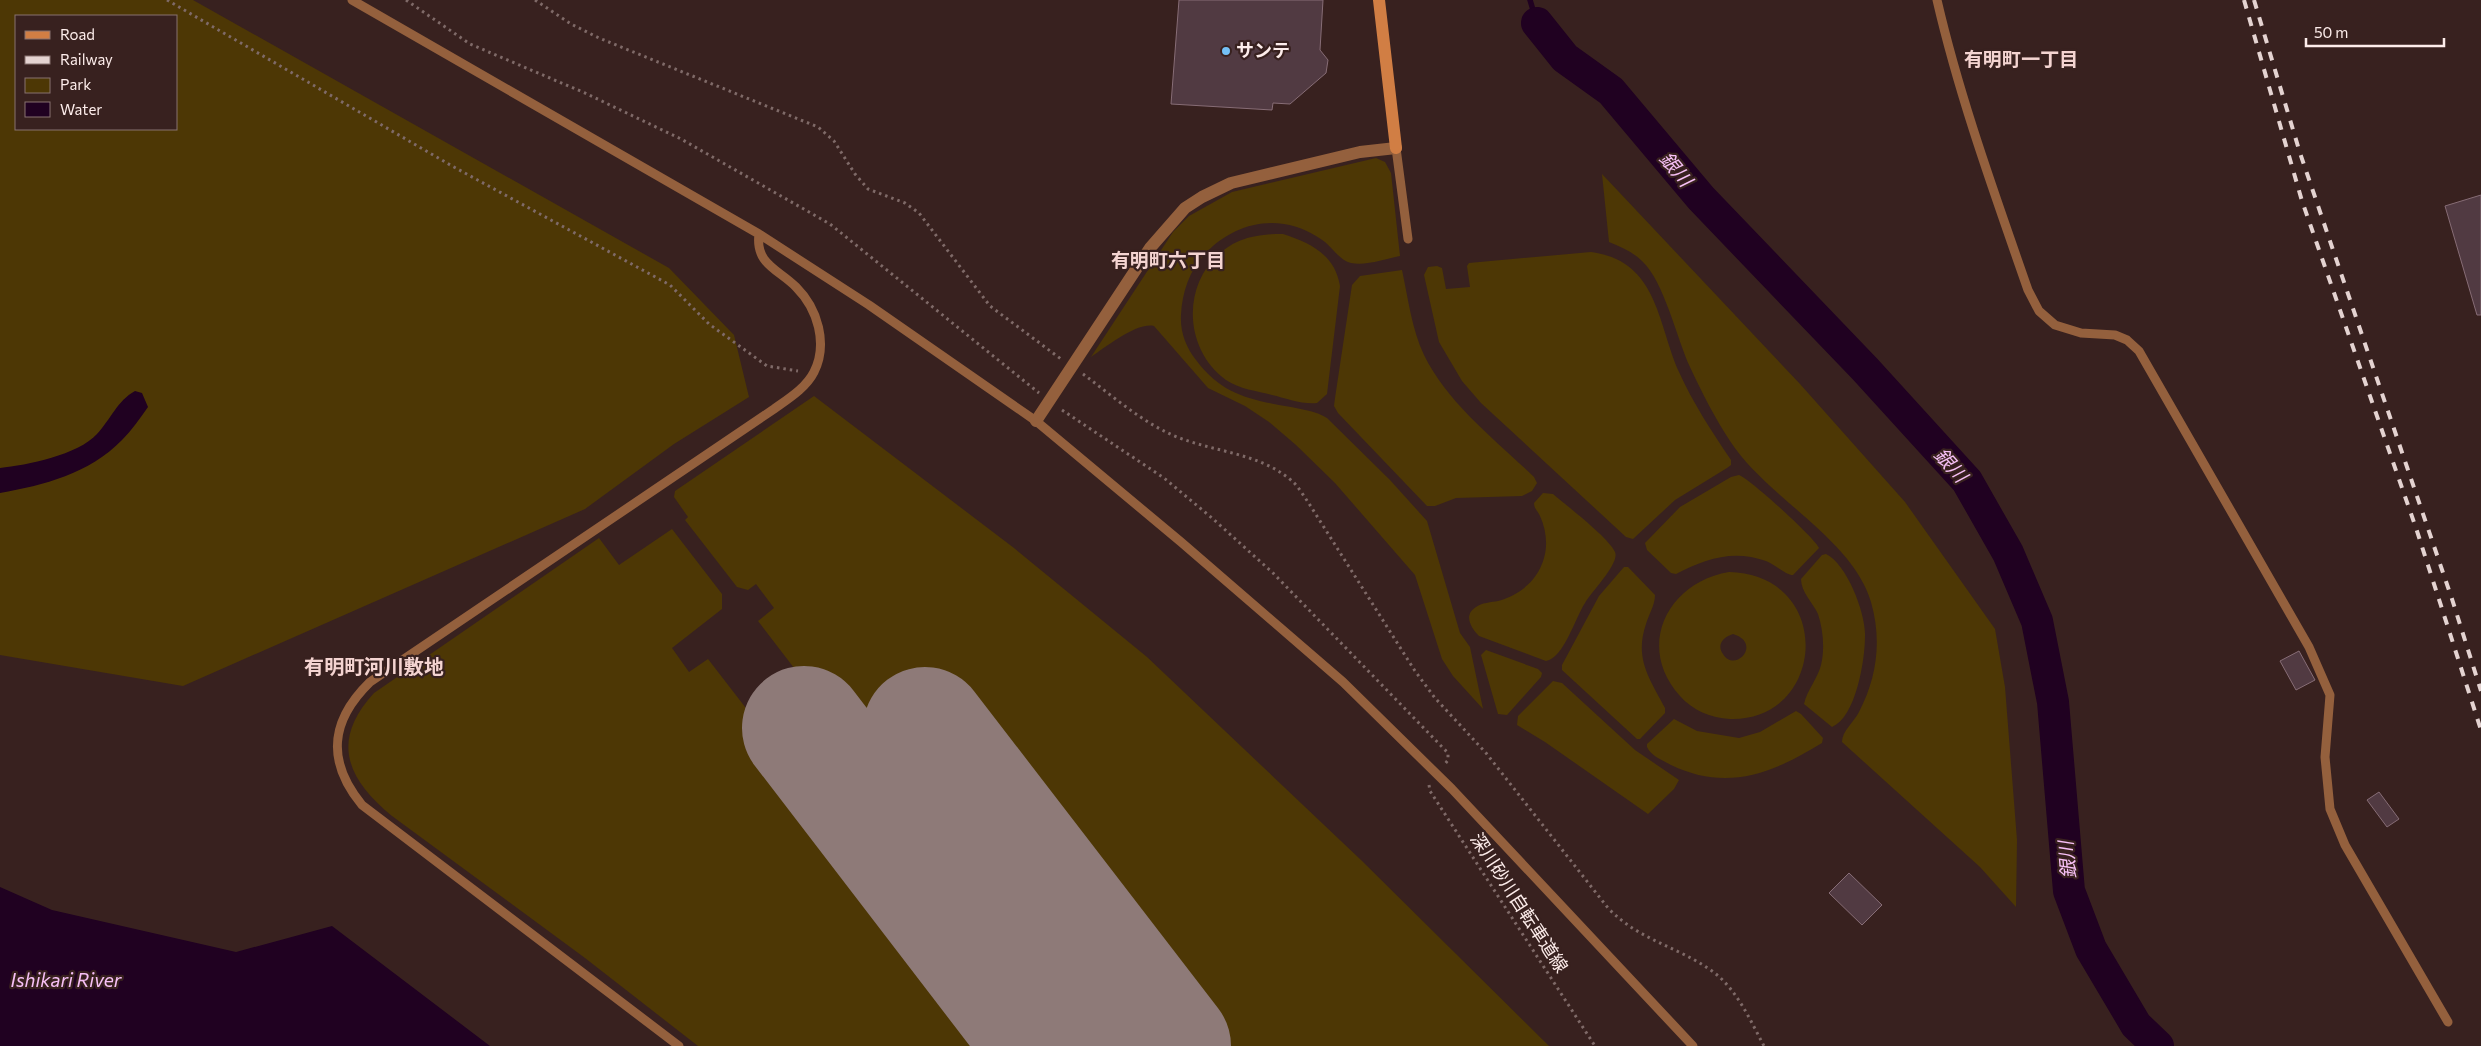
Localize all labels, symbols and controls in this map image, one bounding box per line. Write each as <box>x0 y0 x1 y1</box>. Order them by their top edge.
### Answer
legend <box>15 15 178 130</box>
scale bar <box>2306 15 2444 47</box>
text: 50 m <box>2314 23 2348 41</box>
text: Road <box>60 25 95 43</box>
place label: サンテ <box>1236 39 1290 61</box>
marker: サンテ <box>1220 45 1232 57</box>
district label: 有明町一丁目 <box>1964 47 2078 70</box>
text: Railway <box>60 50 113 68</box>
text: Park <box>60 75 91 93</box>
text: Water <box>60 100 102 118</box>
water label: 銀川 <box>1655 147 1699 192</box>
district label: 有明町六丁目 <box>1111 248 1225 271</box>
water label: 銀川 <box>1930 443 1974 488</box>
district label: 有明町河川敷地 <box>304 654 444 678</box>
street label: 深川砂川自転車道線 <box>1466 829 1573 976</box>
water label: 銀川 <box>2053 838 2080 880</box>
water label: Ishikari River <box>11 968 123 991</box>

